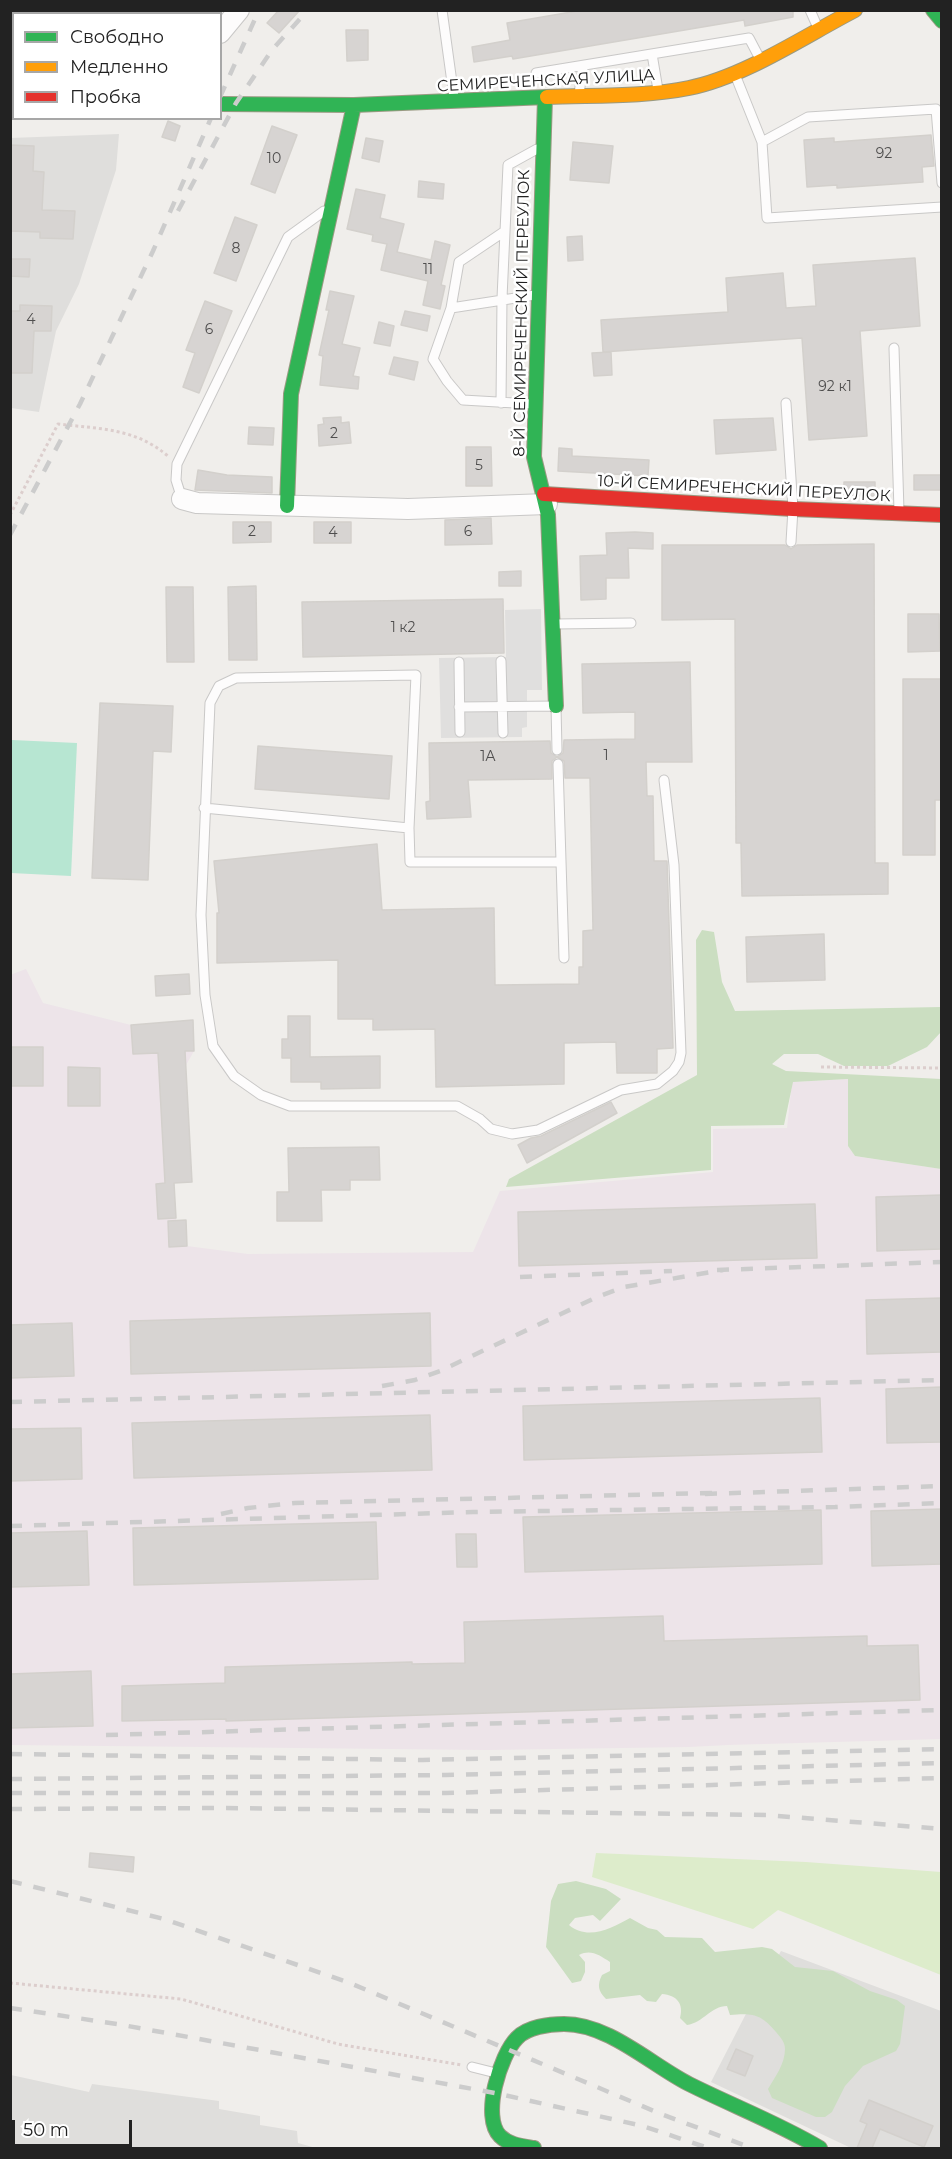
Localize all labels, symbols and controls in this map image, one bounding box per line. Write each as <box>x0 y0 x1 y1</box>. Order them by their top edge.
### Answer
legend <box>12 12 222 120</box>
text: Свободно <box>70 26 164 48</box>
text: Медленно <box>70 56 168 78</box>
street label: СЕМИРЕЧЕНСКАЯ УЛИЦА <box>436 66 656 96</box>
text: Пробка <box>70 86 141 108</box>
house number: 92 <box>876 146 892 162</box>
house number: 10 <box>267 151 281 167</box>
street label: 8-Й СЕМИРЕЧЕНСКИЙ ПЕРЕУЛОК <box>510 169 534 457</box>
house number: 8 <box>232 241 240 257</box>
house number: 11 <box>423 262 433 278</box>
house number: 4 <box>26 312 36 328</box>
house number: 6 <box>205 322 213 338</box>
house number: 92 к1 <box>818 379 852 395</box>
house number: 2 <box>330 426 338 442</box>
house number: 5 <box>475 458 483 474</box>
street label: 10-Й СЕМИРЕЧЕНСКИЙ ПЕРЕУЛОК <box>597 472 891 506</box>
house number: 2 <box>248 524 256 540</box>
house number: 6 <box>464 524 472 540</box>
house number: 4 <box>328 525 338 541</box>
house number: 1 к2 <box>391 620 415 636</box>
house number: 1 <box>603 748 609 764</box>
house number: 1А <box>480 749 496 765</box>
scale bar <box>15 2108 135 2146</box>
text: 50 m <box>23 2119 69 2141</box>

